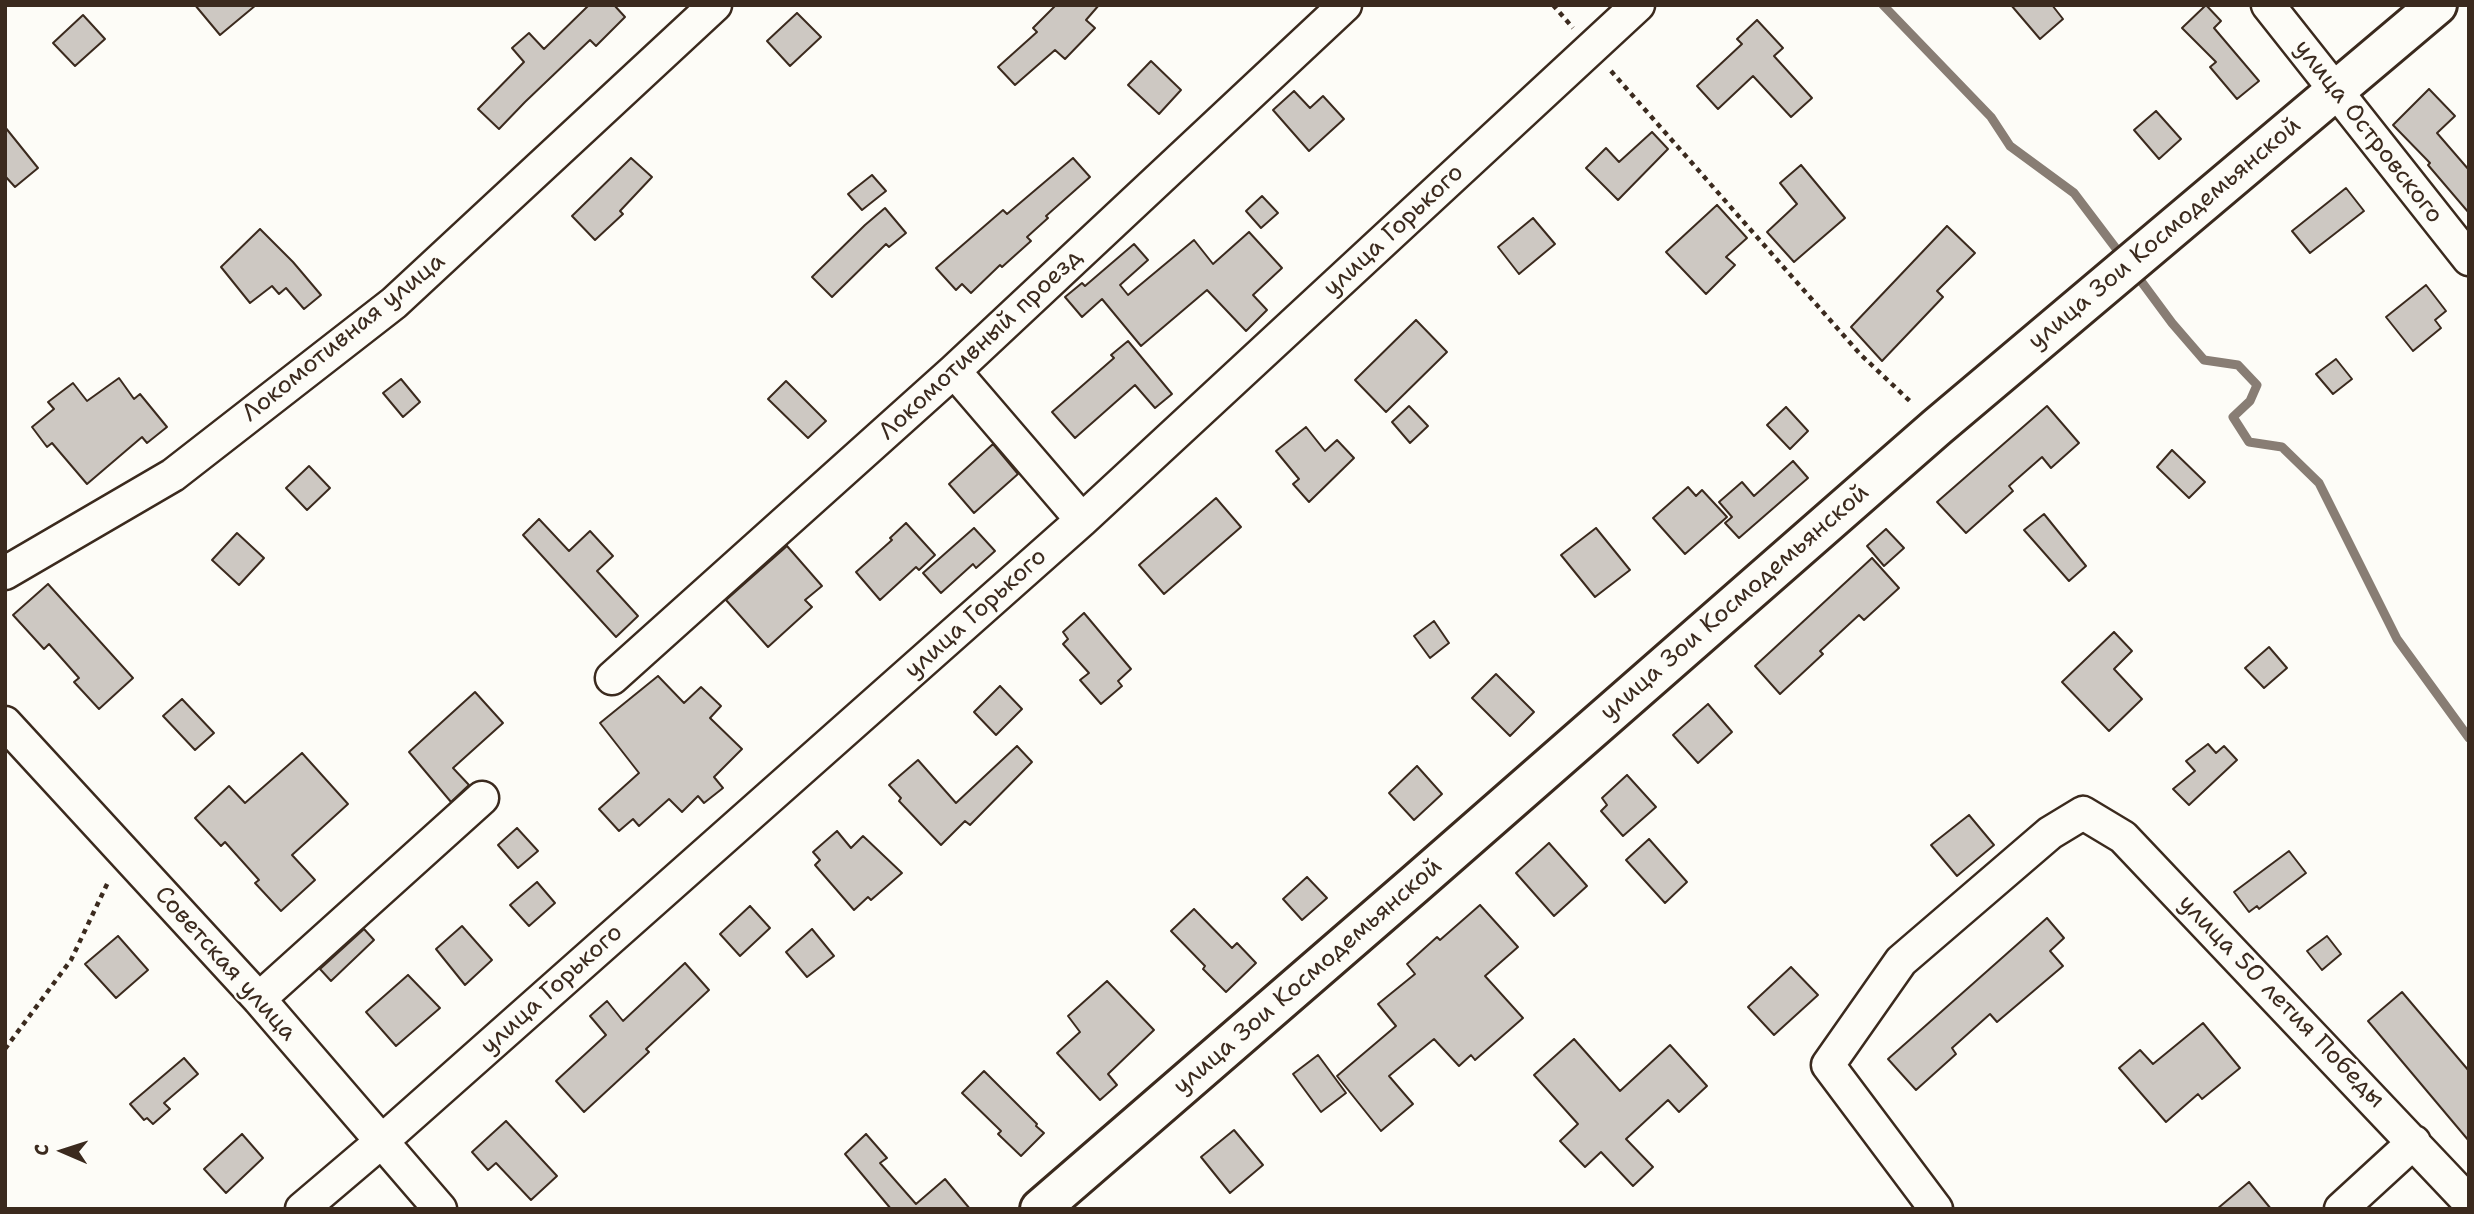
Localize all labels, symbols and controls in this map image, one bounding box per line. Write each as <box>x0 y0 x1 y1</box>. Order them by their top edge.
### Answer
street label: улица Островского <box>2287 35 2449 229</box>
street label: улица Зои Космодемьянской <box>2023 112 2307 356</box>
street label: улица Горького <box>1318 159 1470 303</box>
street label: Локомотивный проезд <box>873 243 1089 447</box>
street label: Локомотивная улица <box>237 247 451 429</box>
street label: улица Зои Космодемьянской <box>1595 478 1875 728</box>
street label: улица Горького <box>899 543 1053 685</box>
street label: улица Зои Космодемьянской <box>1168 852 1448 1102</box>
street label: Советская улица <box>148 881 302 1047</box>
street label: улица 50 летия Победы <box>2172 889 2390 1115</box>
street label: улица Горького <box>475 919 629 1061</box>
north arrow <box>28 1116 98 1186</box>
text: С <box>29 1143 54 1156</box>

